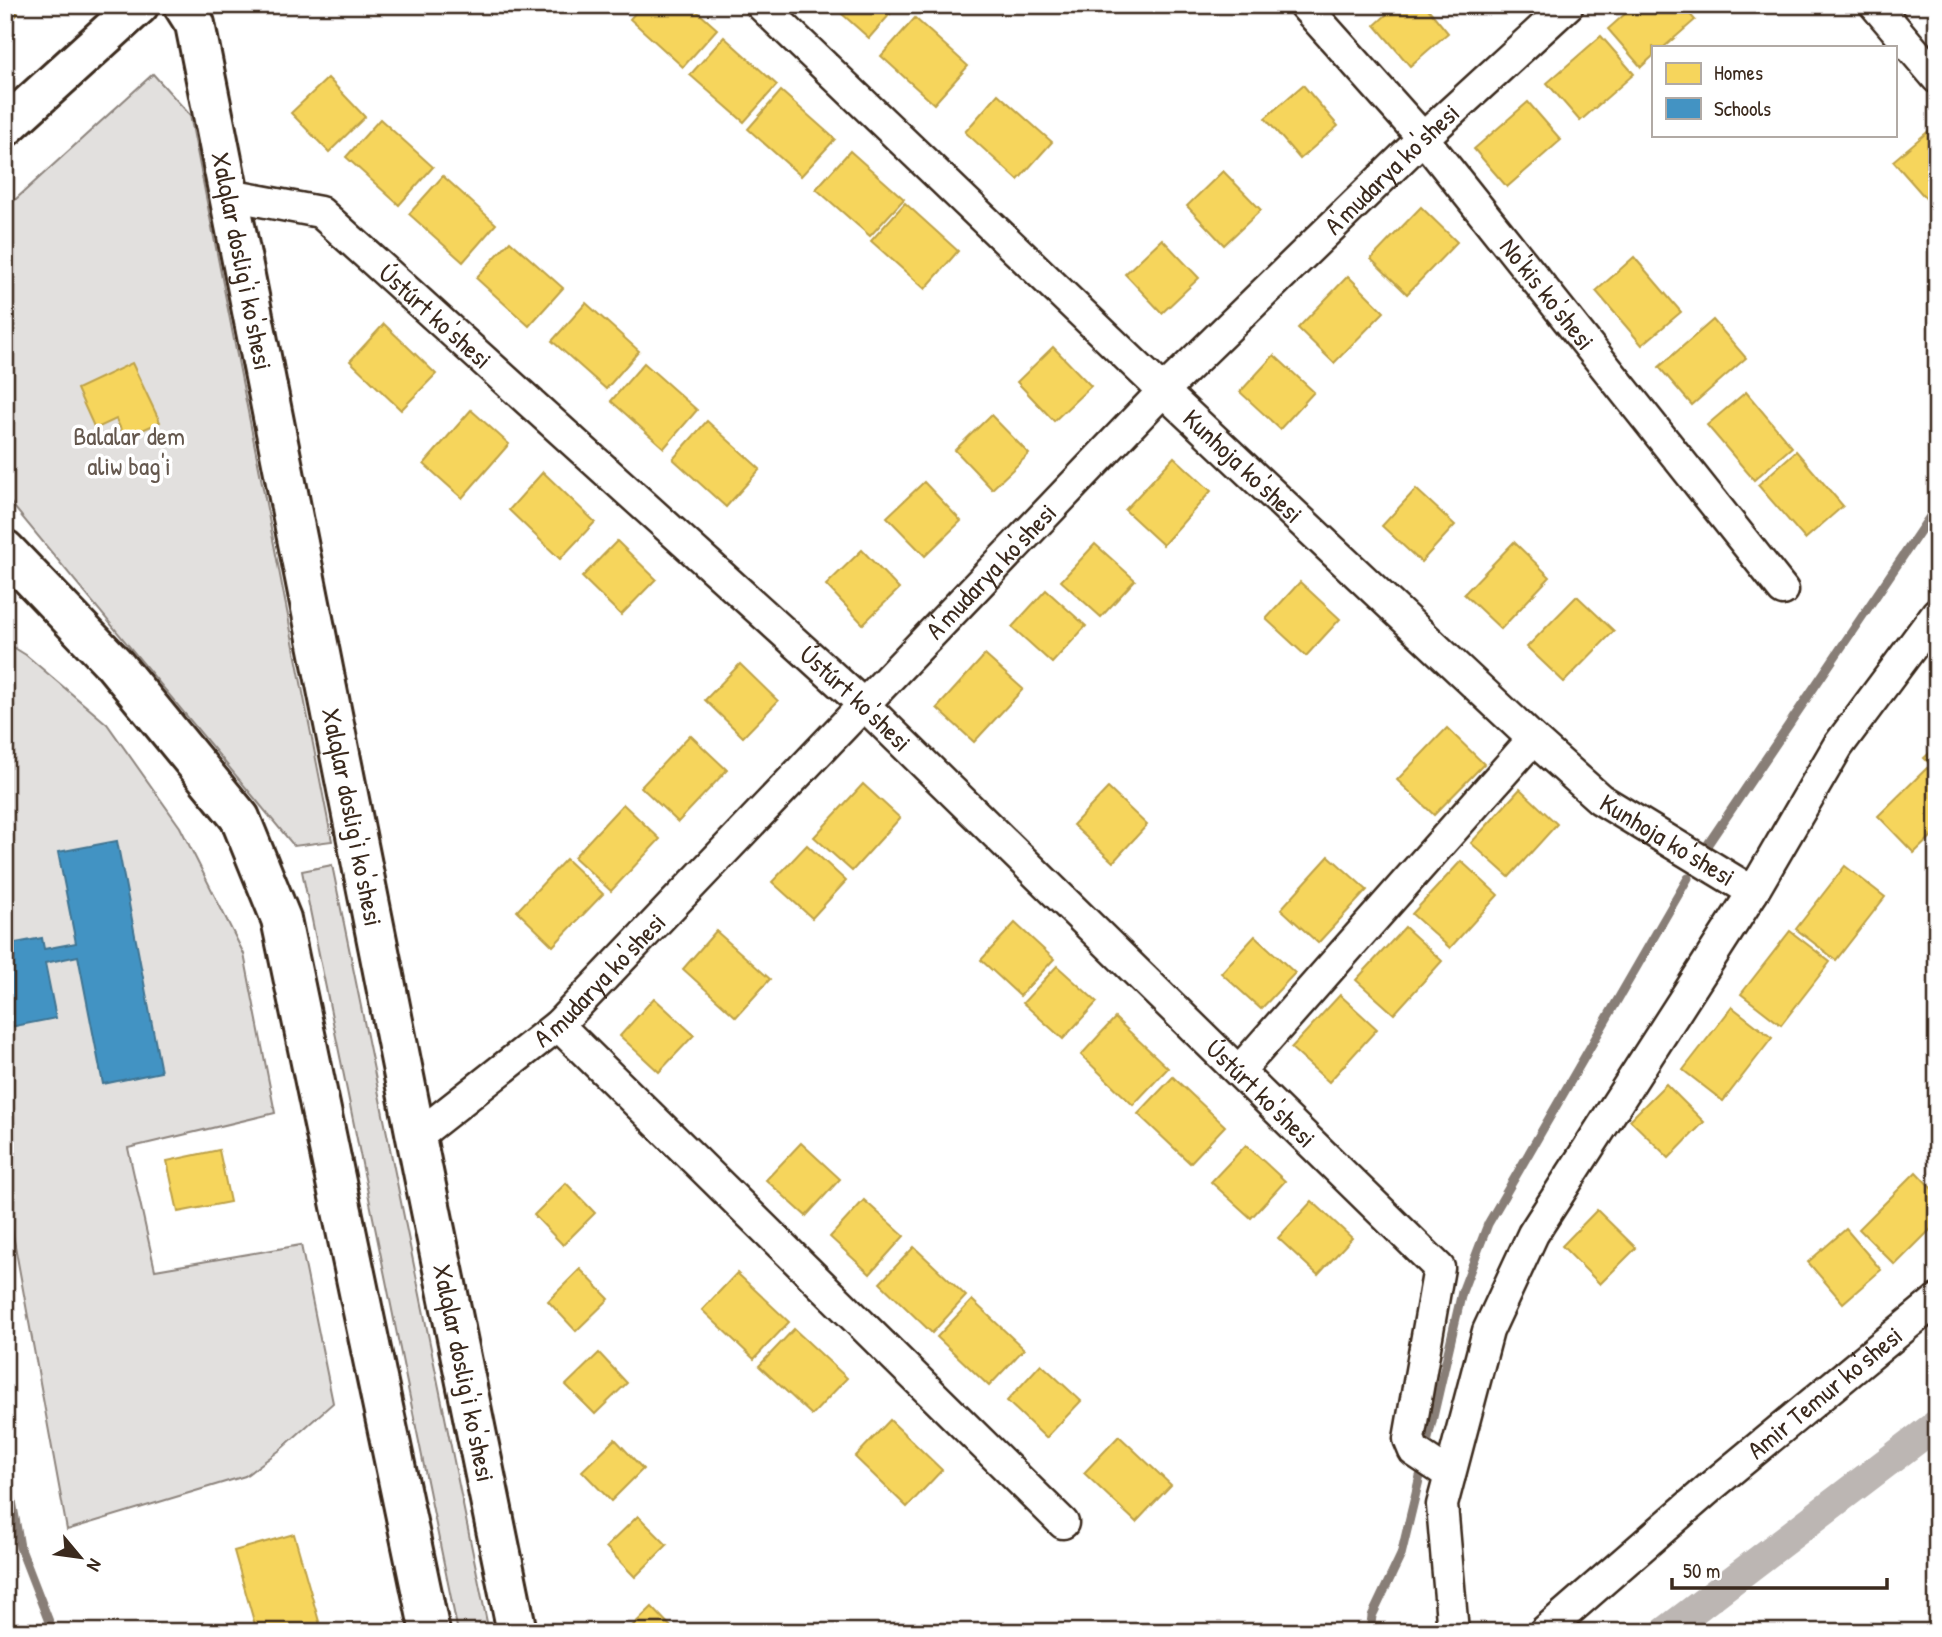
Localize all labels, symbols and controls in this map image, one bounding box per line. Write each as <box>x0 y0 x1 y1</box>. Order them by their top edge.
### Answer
legend <box>1652 46 1896 136</box>
text: Homes <box>1714 58 1763 87</box>
text: Schools <box>1714 94 1771 123</box>
street label: A'mudarya ko'shesi <box>1316 95 1467 242</box>
street label: Xalqlar doslig'i ko'shesi <box>204 149 281 373</box>
street label: No'kis ko'shesi <box>1492 230 1603 357</box>
street label: Ústúrt ko'shesi <box>371 256 500 376</box>
street label: Kunhoja ko'shesi <box>1176 401 1311 531</box>
park label: Balalar dem aliw bag'i <box>73 418 185 483</box>
street label: A'mudarya ko'shesi <box>917 495 1064 646</box>
street label: Ústúrt ko'shesi <box>792 637 919 759</box>
street label: Xalqlar doslig'i ko'shesi <box>314 705 392 929</box>
street label: Kunhoja ko'shesi <box>1593 785 1742 894</box>
street label: A'mudarya ko'shesi <box>526 905 673 1055</box>
street label: Ústúrt ko'shesi <box>1198 1031 1324 1155</box>
street label: Xalqlar doslig'i ko'shesi <box>425 1261 504 1485</box>
street label: Amir Temur ko'shesi <box>1740 1318 1909 1467</box>
north arrow <box>46 1522 116 1592</box>
scale bar <box>1672 1546 1888 1590</box>
text: N <box>81 1555 109 1576</box>
text: 50 m <box>1683 1556 1720 1585</box>

